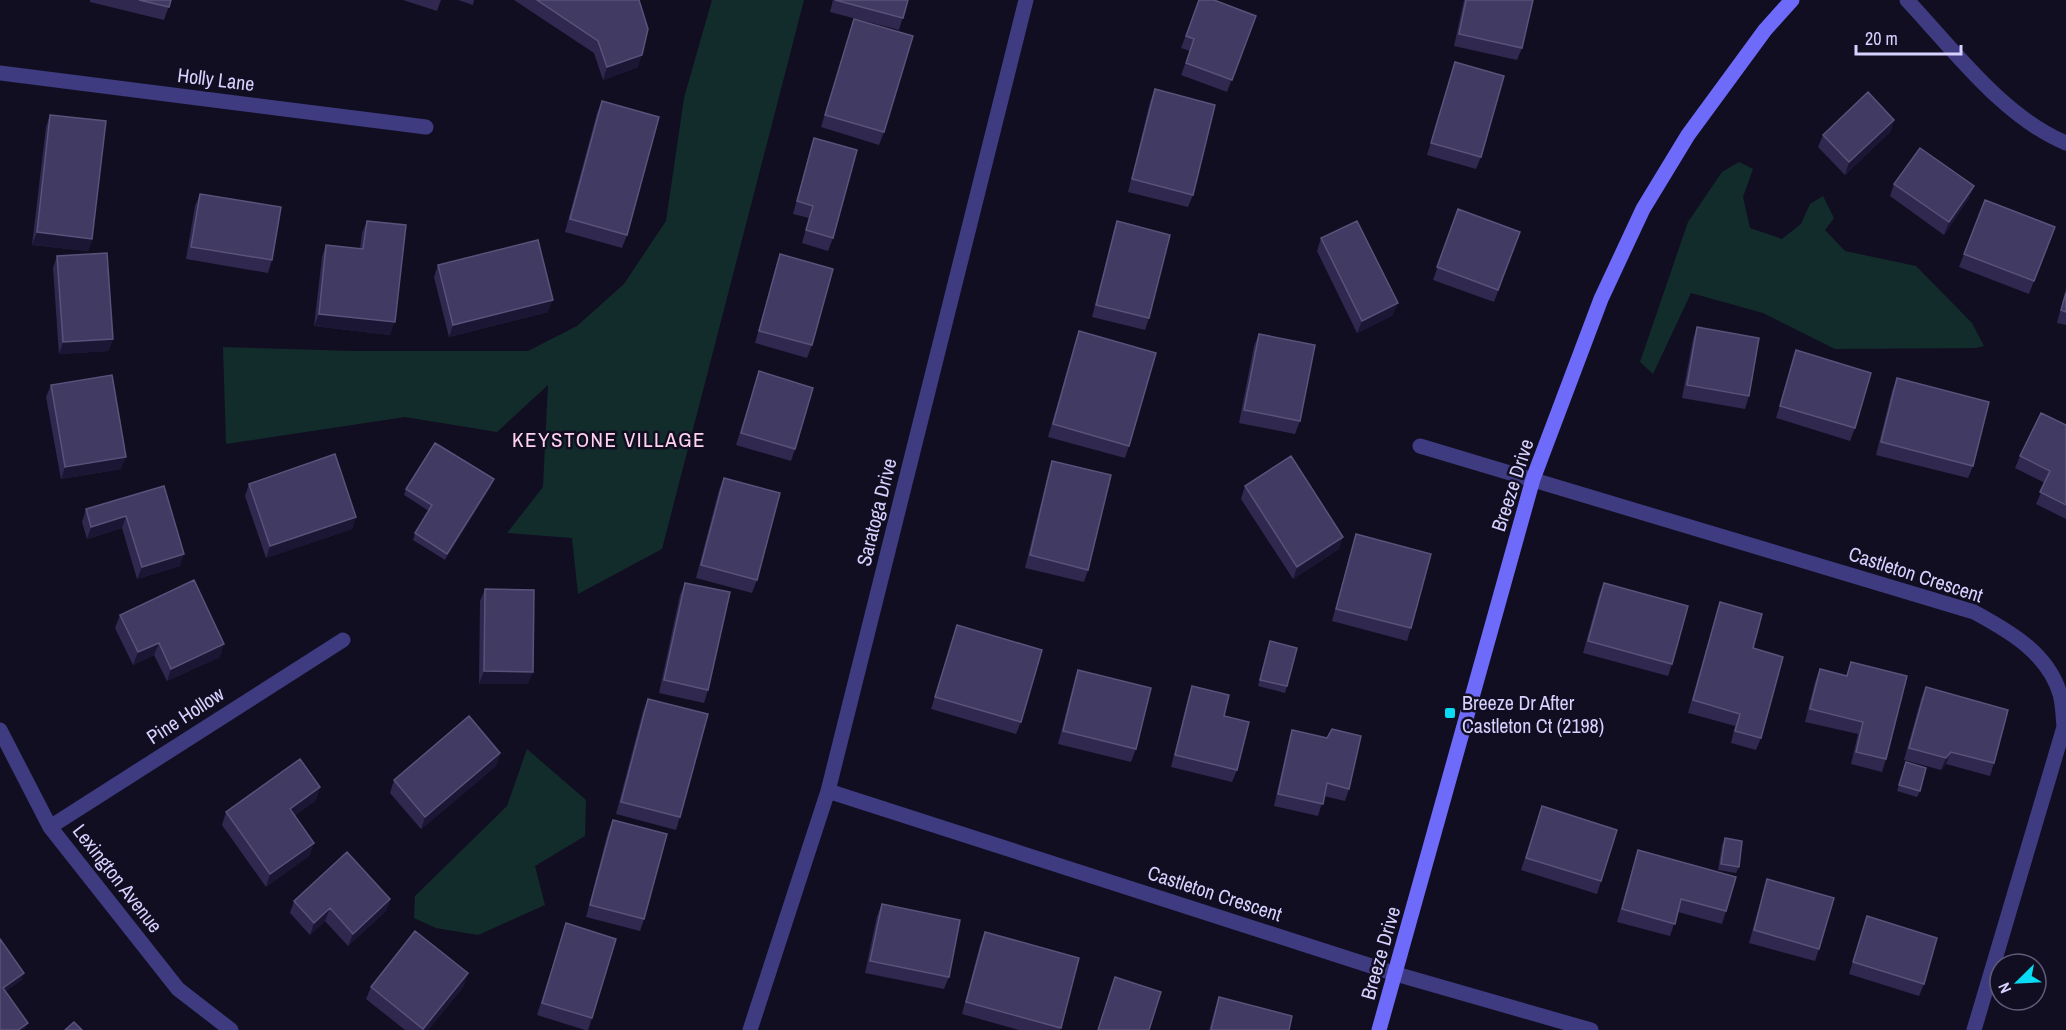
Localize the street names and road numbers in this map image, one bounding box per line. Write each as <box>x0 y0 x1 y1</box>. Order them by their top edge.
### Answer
street label: Holly Lane <box>176 61 256 97</box>
street label: Breeze Drive <box>1484 435 1540 535</box>
street label: Saratoga Drive <box>850 455 902 569</box>
street label: Castleton Crescent <box>1846 540 1987 609</box>
street label: Pine Hollow <box>141 680 229 750</box>
street label: Lexington Avenue <box>67 818 169 938</box>
street label: Castleton Crescent <box>1145 859 1286 928</box>
street label: Breeze Drive <box>1354 903 1406 1003</box>

